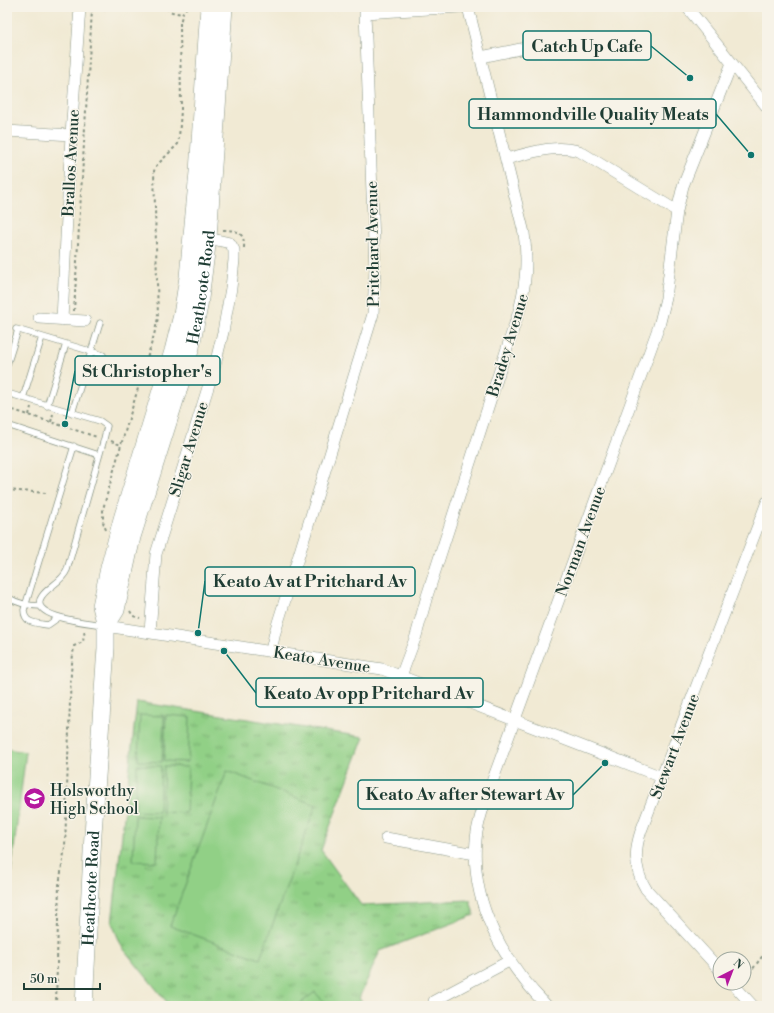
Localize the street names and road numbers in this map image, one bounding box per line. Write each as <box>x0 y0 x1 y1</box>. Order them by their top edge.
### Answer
street label: Brallos Avenue <box>58 109 84 218</box>
street label: Pritchard Avenue <box>362 181 384 307</box>
street label: Heathcote Road <box>183 230 220 346</box>
street label: Bradey Avenue <box>482 291 533 400</box>
street label: Sligar Avenue <box>165 399 213 499</box>
street label: Norman Avenue <box>552 484 610 599</box>
street label: Keato Avenue <box>272 642 372 678</box>
street label: Stewart Avenue <box>646 691 704 802</box>
street label: Heathcote Road <box>78 830 104 946</box>

